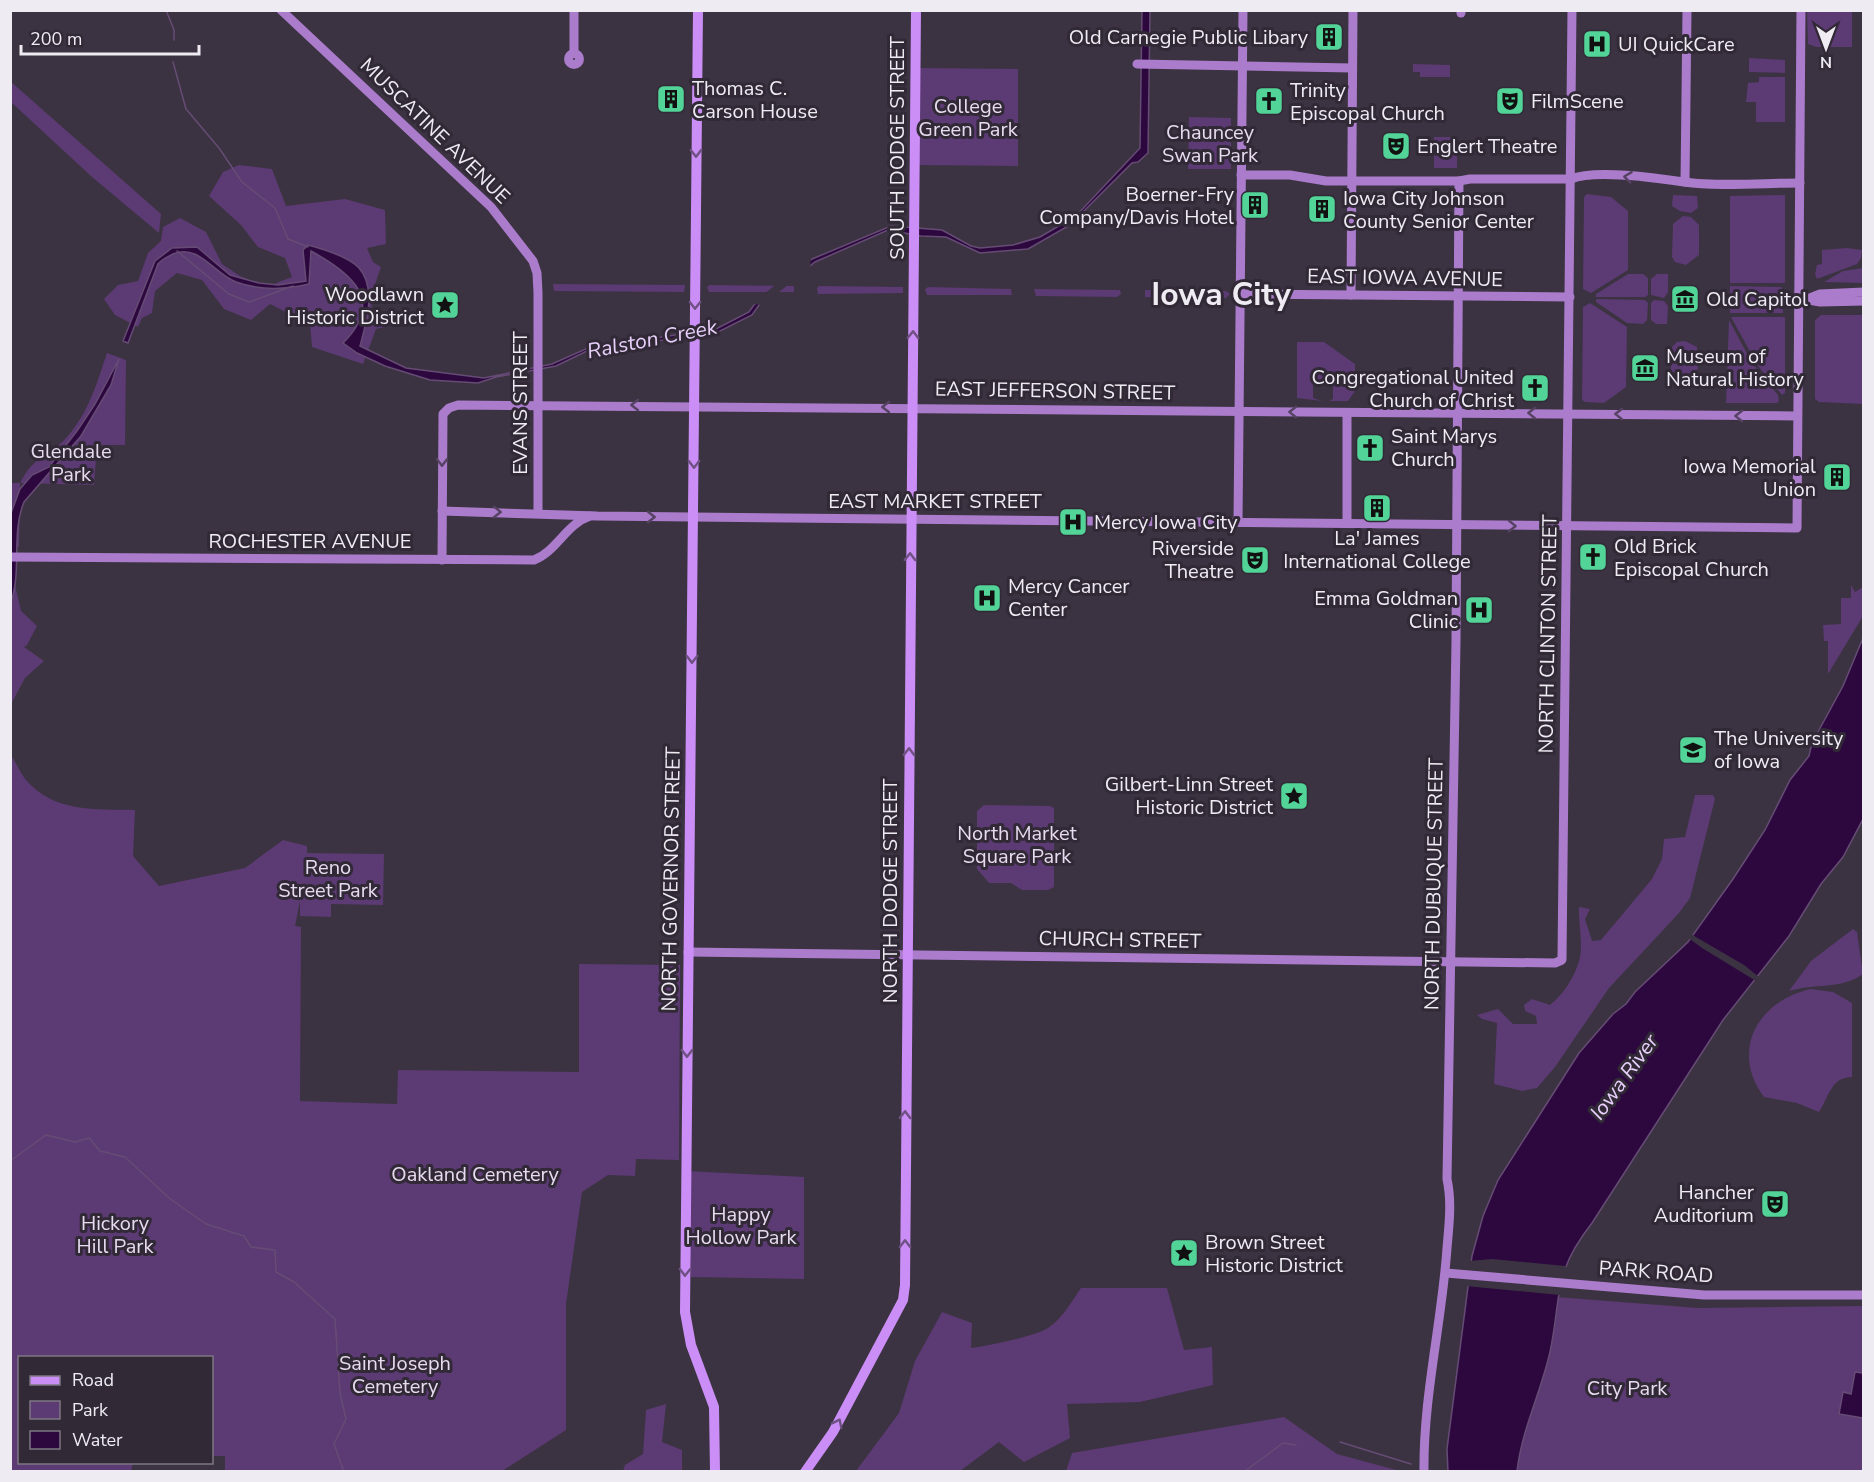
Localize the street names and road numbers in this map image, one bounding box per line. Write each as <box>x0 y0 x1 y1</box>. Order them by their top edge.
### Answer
street label: SOUTH DODGE STREET <box>884 36 911 260</box>
street label: MUSCATINE AVENUE <box>354 52 516 210</box>
street label: EAST IOWA AVENUE <box>1307 263 1503 293</box>
street label: EVANS STREET <box>507 331 534 475</box>
street label: EAST JEFFERSON STREET <box>935 375 1175 407</box>
street label: EAST MARKET STREET <box>828 488 1042 515</box>
street label: NORTH CLINTON STREET <box>1532 514 1564 754</box>
street label: ROCHESTER AVENUE <box>209 528 411 555</box>
street label: NORTH GOVERNOR STREET <box>655 746 687 1012</box>
street label: NORTH DUBUQUE STREET <box>1418 758 1450 1010</box>
street label: NORTH DODGE STREET <box>877 779 904 1003</box>
street label: CHURCH STREET <box>1038 925 1202 955</box>
street label: PARK ROAD <box>1598 1255 1714 1289</box>

